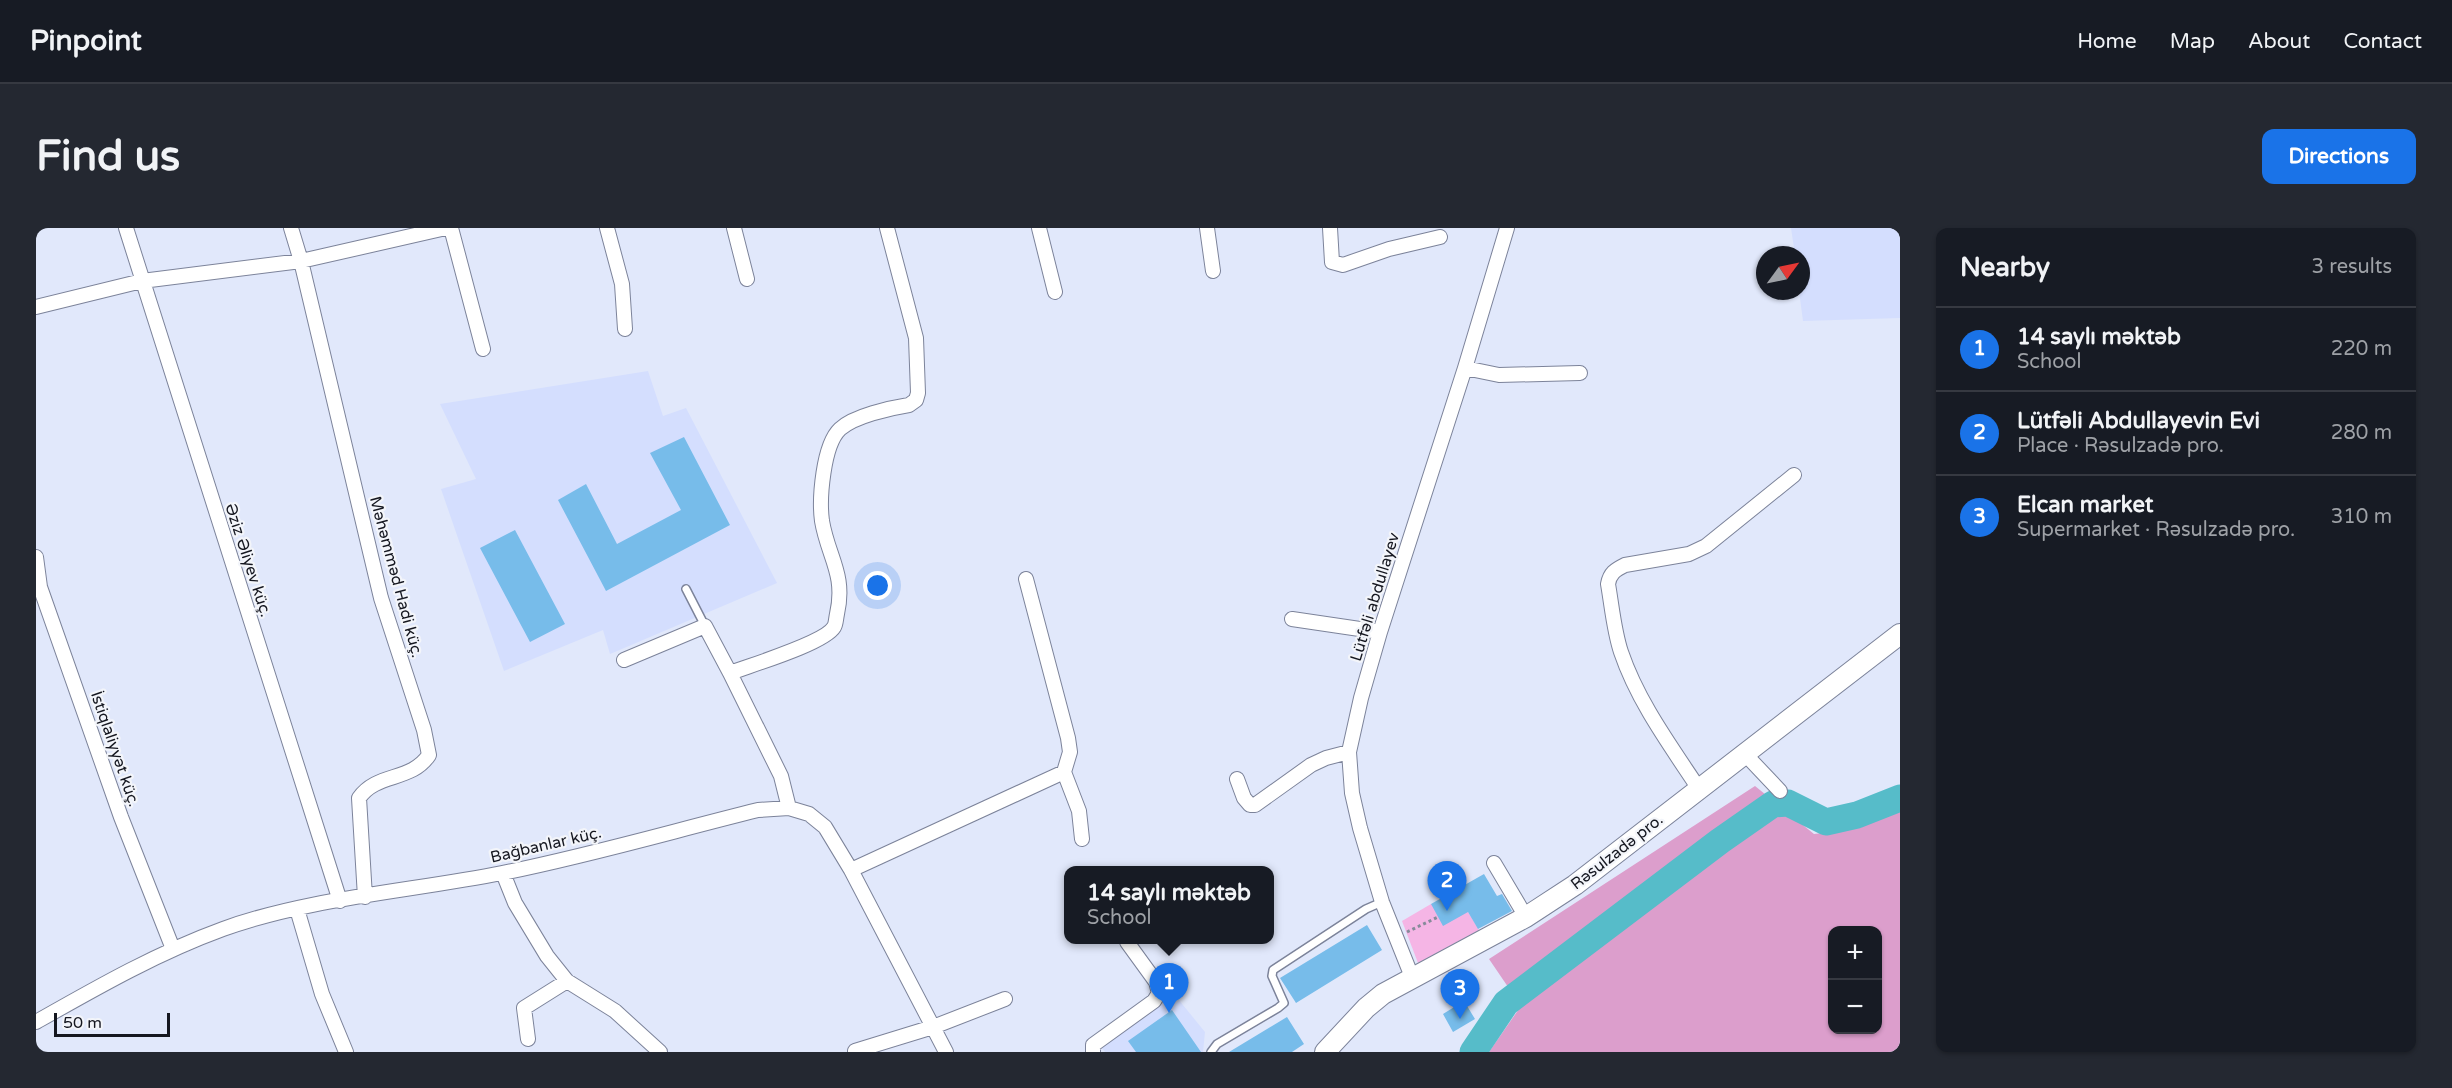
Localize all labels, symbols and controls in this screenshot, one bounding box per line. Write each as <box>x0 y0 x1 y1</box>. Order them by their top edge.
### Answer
text: Pinpoint <box>30 24 142 58</box>
text: Home <box>2077 29 2137 54</box>
text: Map <box>2170 29 2215 54</box>
text: About <box>2248 29 2310 54</box>
text: Contact <box>2343 29 2422 54</box>
button: Directions <box>2262 129 2416 184</box>
text: Find us <box>36 131 180 182</box>
north arrow <box>1756 246 1810 300</box>
text: Nearby <box>1960 252 2050 283</box>
text: 3 results <box>2312 255 2392 279</box>
text: 14 saylı məktəb <box>2017 324 2181 350</box>
text: 1 <box>1973 337 1986 361</box>
text: 220 m <box>2331 337 2392 361</box>
text: School <box>2017 350 2081 374</box>
text: Lütfəli Abdullayevin Evi <box>2017 408 2260 434</box>
text: 2 <box>1973 421 1986 445</box>
text: 280 m <box>2331 421 2392 445</box>
text: Place · Rəsulzadə pro. <box>2017 434 2224 458</box>
text: Elcan market <box>2017 492 2153 518</box>
street label: Məhəmməd Hadi küç. <box>365 494 427 660</box>
street label: Əziz Əliyev küç. <box>220 501 276 619</box>
text: 3 <box>1973 505 1986 529</box>
text: 310 m <box>2331 505 2392 529</box>
text: Supermarket · Rəsulzadə pro. <box>2017 518 2295 542</box>
street label: Lütfəli abdullayev <box>1346 530 1404 664</box>
your location <box>863 571 892 600</box>
street label: İstiqlaliyyət küç. <box>86 689 144 809</box>
street label: Rəsulzadə pro. <box>1567 810 1667 894</box>
street label: Bağbanlar küç. <box>488 822 604 868</box>
pin: 2 <box>1428 862 1466 911</box>
popup <box>1064 866 1274 944</box>
text: 14 saylı məktəb <box>1087 880 1251 906</box>
text: School <box>1087 906 1152 930</box>
map controls <box>1828 926 1882 1034</box>
button: + <box>1828 926 1882 980</box>
pin: 1 <box>1150 964 1188 1013</box>
pin: 3 <box>1440 970 1480 1019</box>
button: − <box>1828 980 1882 1034</box>
scale bar <box>54 1010 170 1038</box>
text: 50 m <box>63 1013 102 1033</box>

